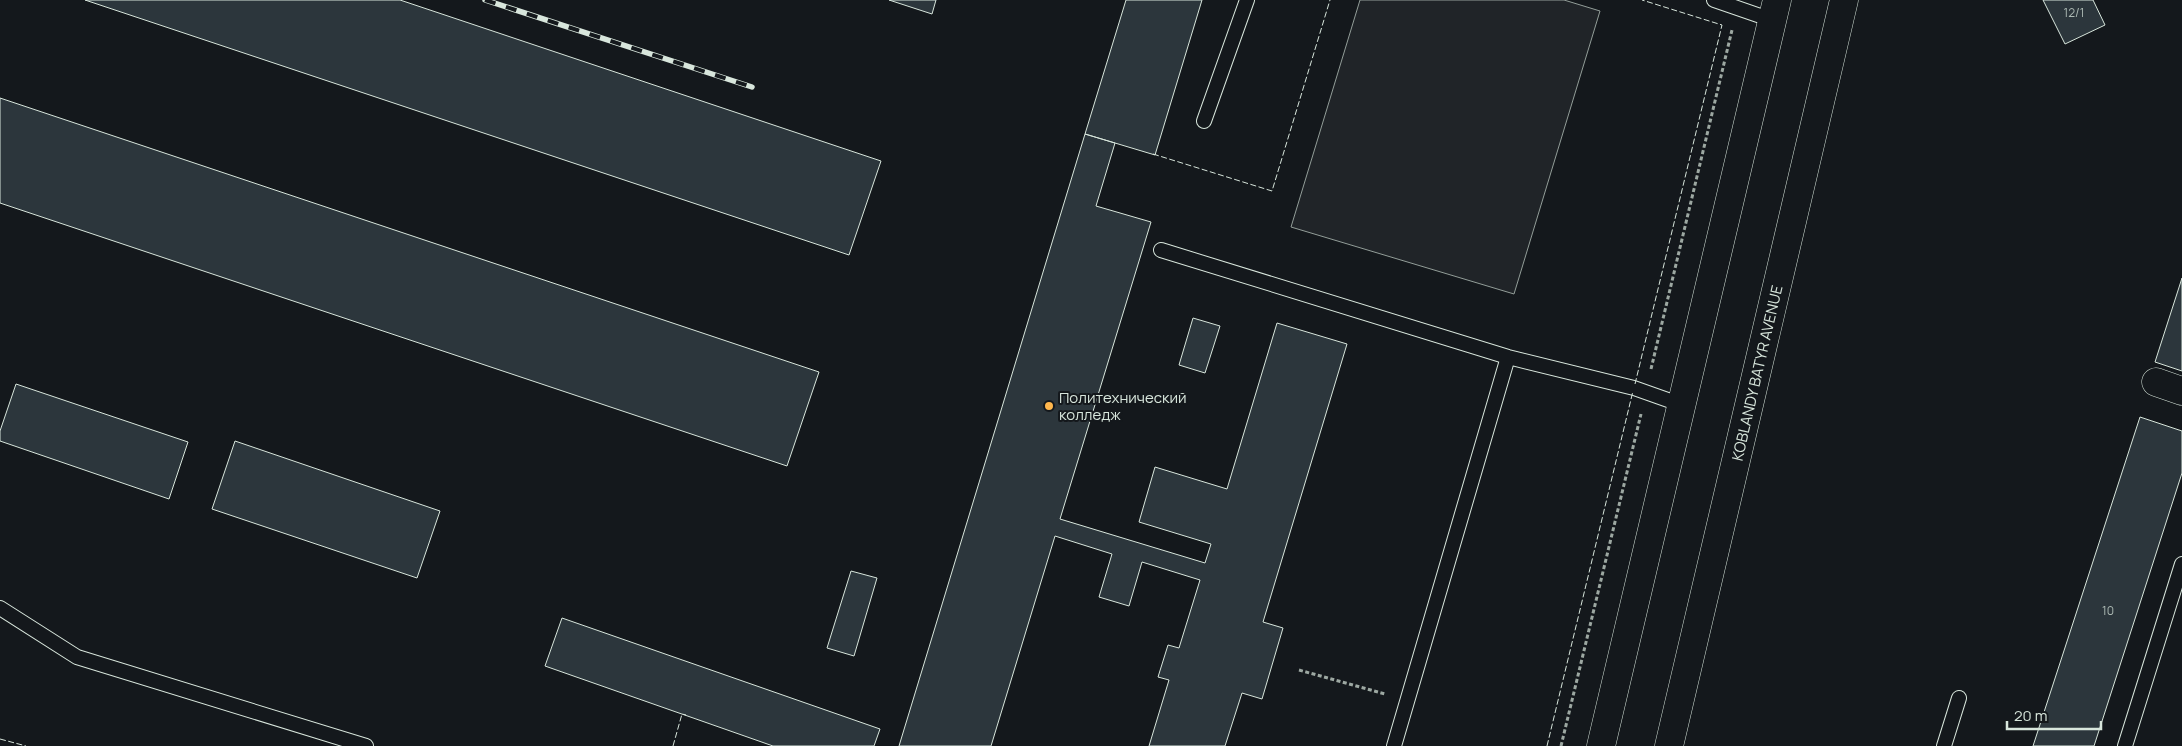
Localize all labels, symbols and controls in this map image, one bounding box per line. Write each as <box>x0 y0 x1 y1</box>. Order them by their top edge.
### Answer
house number: 12/1 <box>2064 4 2084 21</box>
street label: KOBLANDY BATYR AVENUE <box>1727 283 1787 463</box>
place label: Политехнический колледж <box>1059 387 1187 425</box>
marker: Политехнический колледж <box>1043 400 1055 412</box>
house number: 10 <box>2102 602 2114 619</box>
scale bar <box>2007 698 2101 730</box>
text: 20 m <box>2014 705 2047 726</box>

